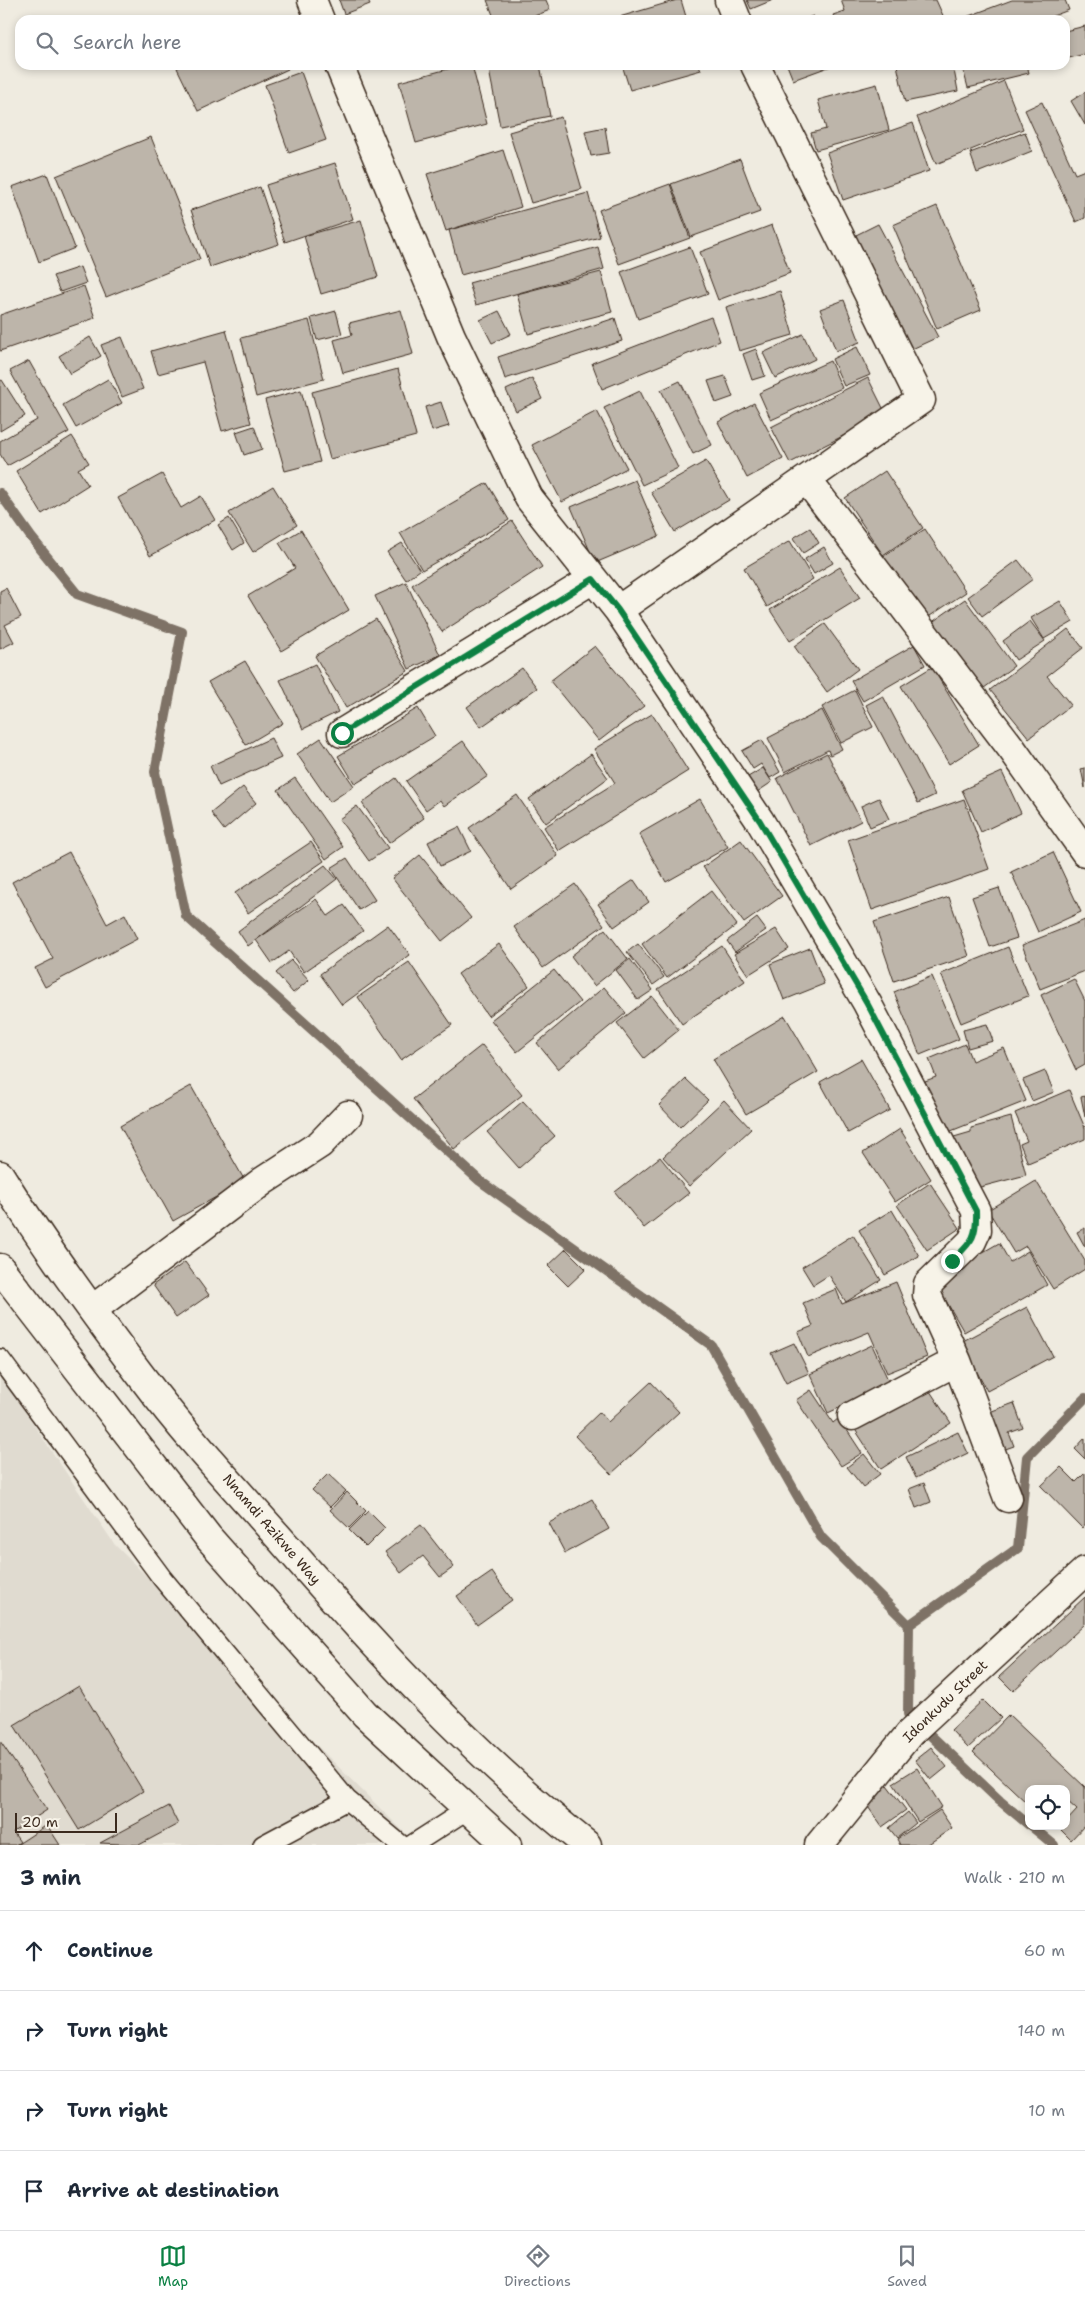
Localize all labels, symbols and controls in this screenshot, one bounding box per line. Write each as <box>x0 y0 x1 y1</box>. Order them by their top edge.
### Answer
search box <box>15 15 1070 70</box>
icon: search <box>33 29 61 57</box>
text: Search here <box>73 30 182 55</box>
route start <box>331 722 354 745</box>
route end <box>941 1250 964 1273</box>
street label: Nnamdi Azikwe Way <box>219 1470 325 1588</box>
street label: Idonkudu Street <box>899 1656 991 1746</box>
map controls <box>1025 1785 1070 1830</box>
button: locate <box>1025 1785 1070 1830</box>
scale bar <box>15 1810 118 1833</box>
text: 20 m <box>22 1813 58 1831</box>
text: 3 min <box>20 1864 81 1892</box>
text: Walk · 210 m <box>964 1867 1065 1888</box>
icon: ahead <box>20 1937 48 1965</box>
text: Continue <box>67 1938 153 1963</box>
text: 60 m <box>1024 1940 1065 1961</box>
icon: right <box>20 2017 48 2045</box>
text: Turn right <box>67 2018 168 2043</box>
text: 140 m <box>1018 2020 1065 2041</box>
icon: right <box>20 2097 48 2125</box>
text: Turn right <box>67 2098 168 2123</box>
text: 10 m <box>1028 2100 1065 2121</box>
icon: arrive <box>20 2177 48 2205</box>
text: Arrive at destination <box>67 2178 279 2203</box>
tab: Map <box>158 2242 188 2290</box>
tab: Directions <box>504 2242 571 2290</box>
tab: Saved <box>887 2242 927 2290</box>

